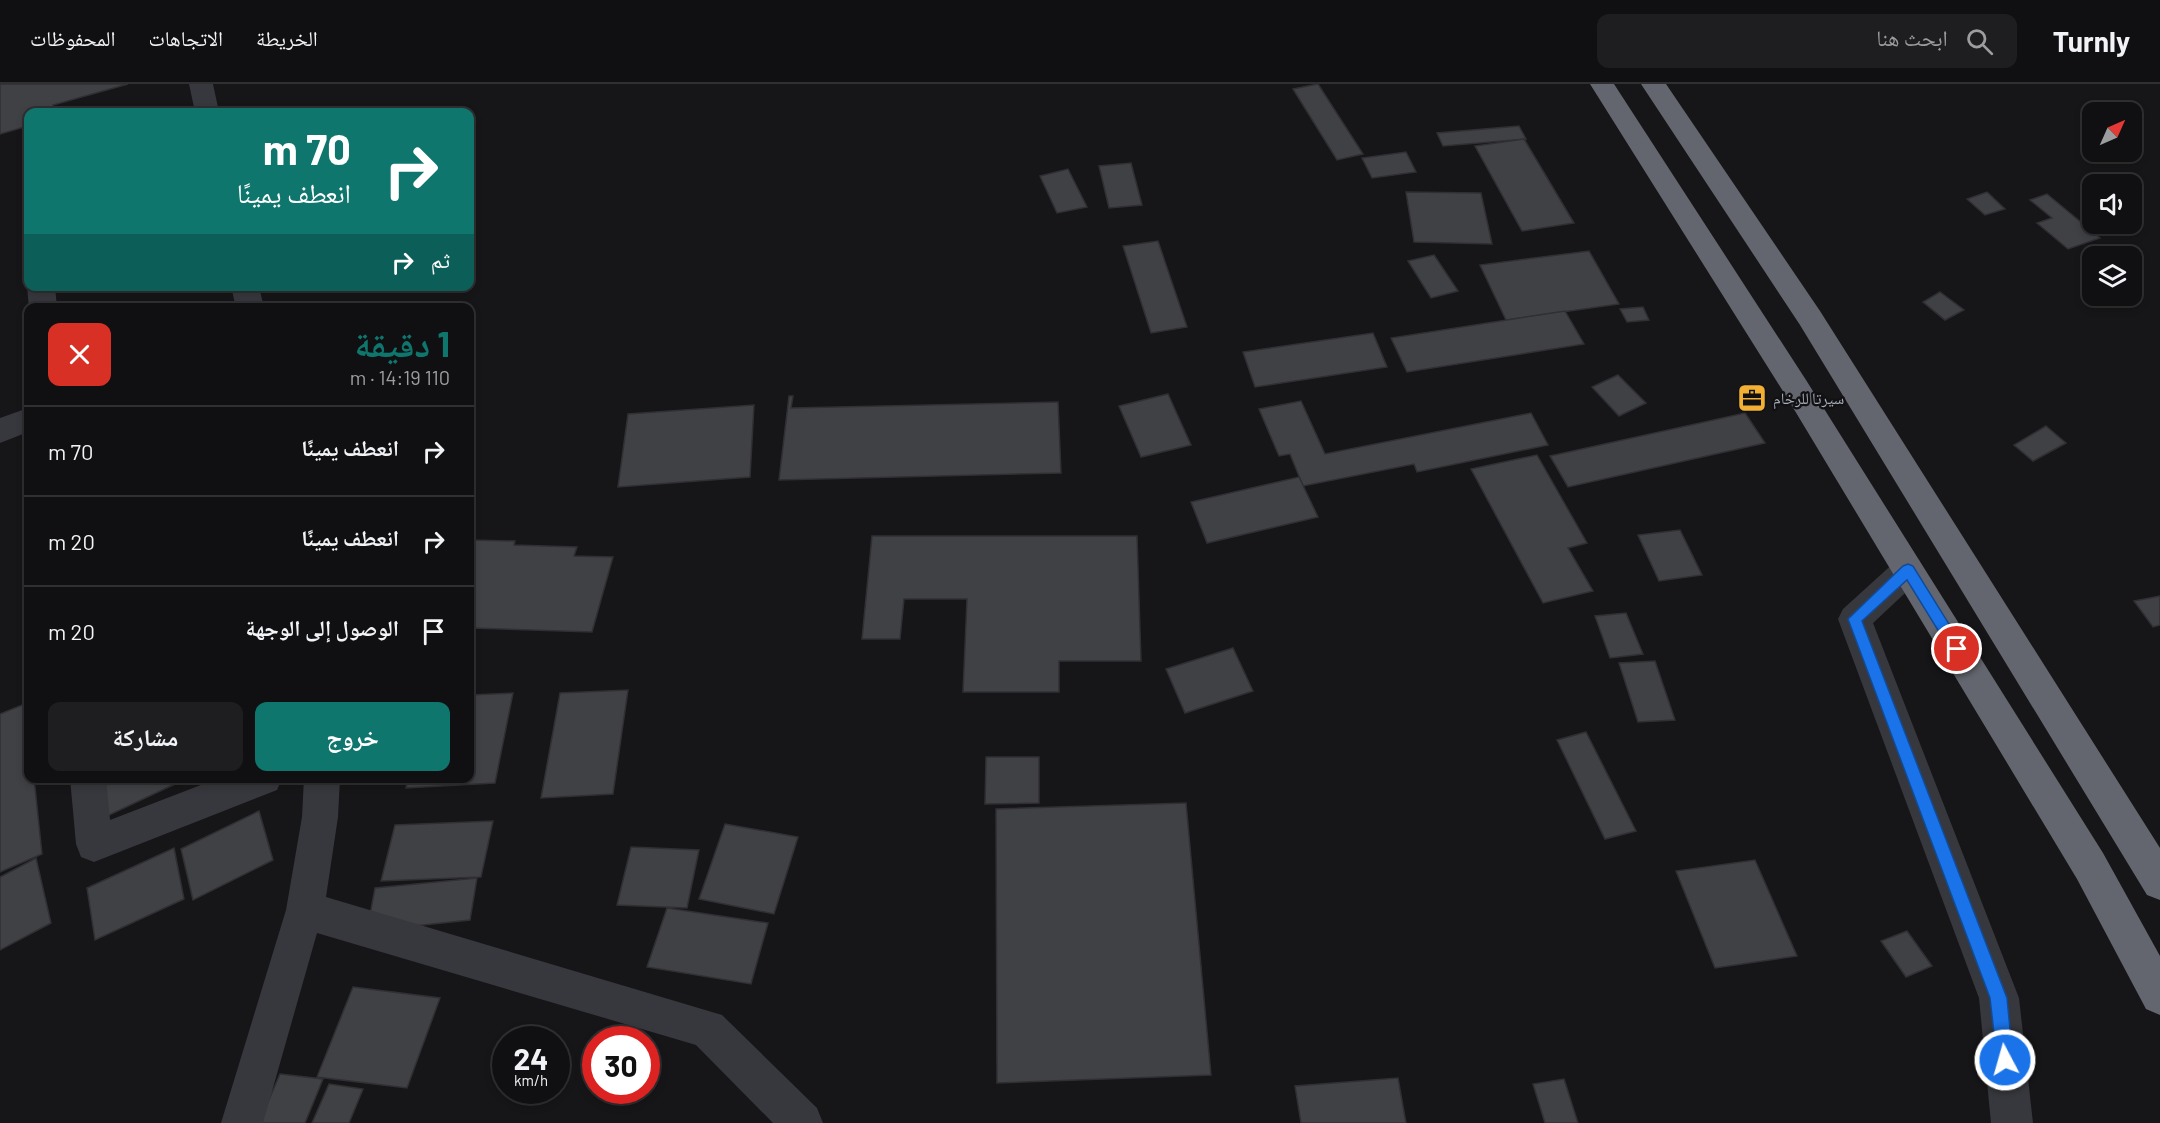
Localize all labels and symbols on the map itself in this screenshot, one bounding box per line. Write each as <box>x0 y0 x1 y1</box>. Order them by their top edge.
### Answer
north arrow <box>2082 102 2142 162</box>
office icon: سيرتا للرخام <box>1736 382 1768 414</box>
place label: سيرتا للرخام <box>1773 388 1844 409</box>
pin <box>1931 623 1982 674</box>
speed limit sign: 30 <box>582 1026 660 1104</box>
position arrow <box>1973 1028 2037 1092</box>

